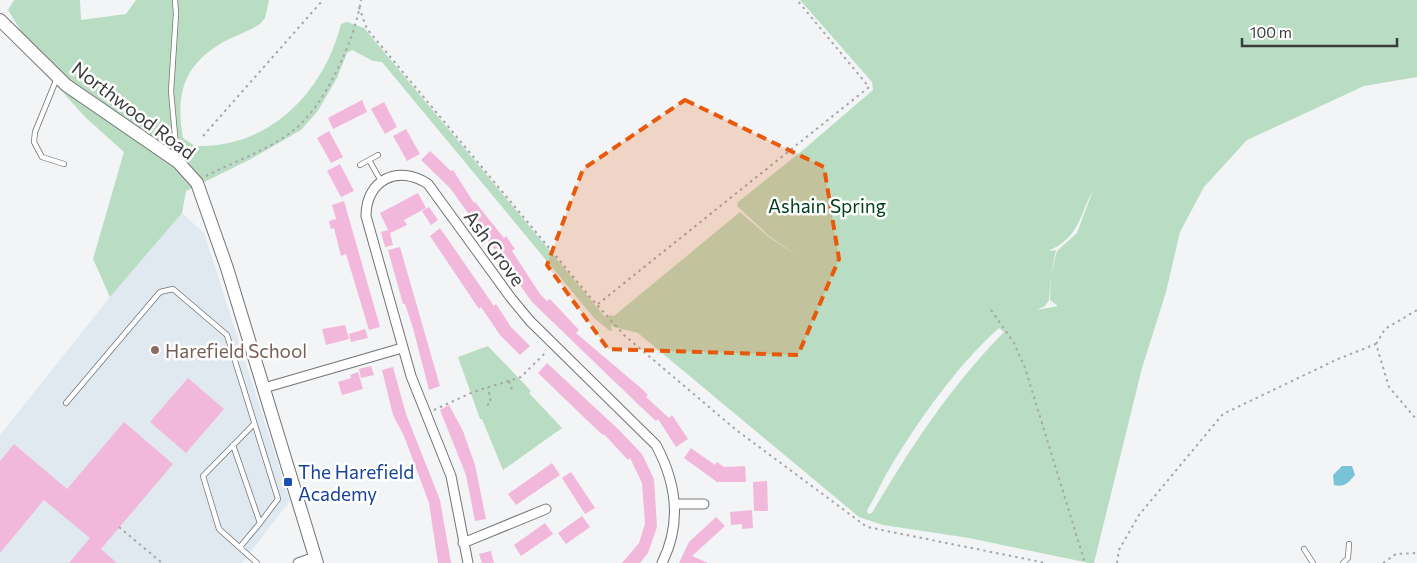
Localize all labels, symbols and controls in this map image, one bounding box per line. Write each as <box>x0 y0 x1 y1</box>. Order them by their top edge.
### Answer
scale bar <box>1242 15 1397 47</box>
text: 100 m <box>1250 23 1292 41</box>
street label: Northwood Road <box>68 56 200 164</box>
park label: Ashain Spring <box>768 194 886 217</box>
street label: Ash Grove <box>460 206 530 290</box>
place label: Harefield School <box>165 339 307 362</box>
marker: Harefield School <box>149 344 161 356</box>
place label: The Harefield Academy <box>298 460 414 505</box>
marker: The Harefield Academy <box>282 476 294 488</box>

